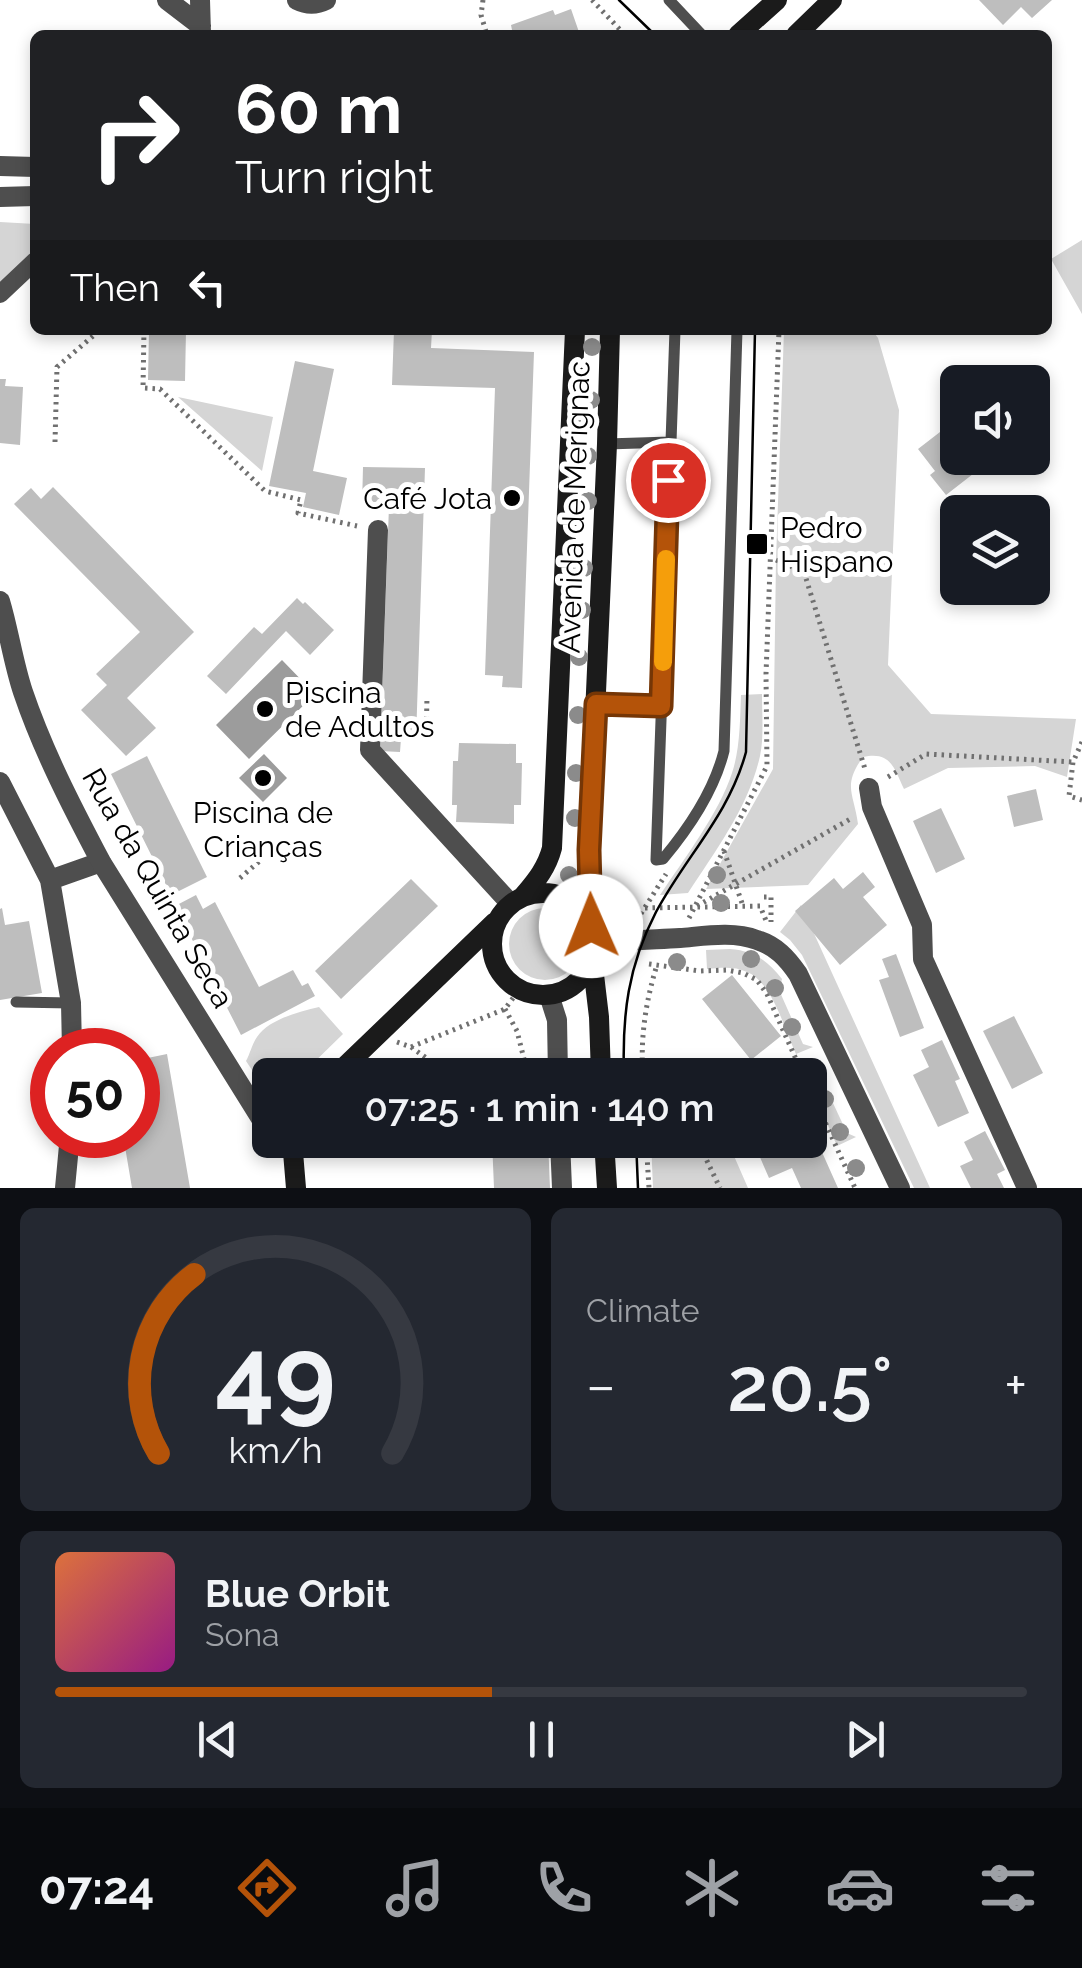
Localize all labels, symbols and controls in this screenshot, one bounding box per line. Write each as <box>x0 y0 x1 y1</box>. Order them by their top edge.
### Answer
text: 60 m <box>235 67 402 149</box>
icon: right <box>70 70 200 200</box>
text: Turn right <box>235 151 433 204</box>
icon: left <box>180 260 235 315</box>
text: Then <box>70 265 160 310</box>
street label: Avenida de Merignac <box>551 360 597 654</box>
map controls <box>940 365 1050 605</box>
button: sound <box>940 365 1050 475</box>
pin <box>626 438 711 523</box>
icon: arrive <box>641 453 696 508</box>
place label: Café Jota <box>363 481 492 516</box>
marker: Café Jota <box>501 487 523 509</box>
button: layers <box>940 495 1050 605</box>
place label: Pedro Hispano <box>780 510 893 579</box>
marker: Pedro Hispano <box>744 531 770 557</box>
place label: Piscina de Adultos <box>285 675 435 744</box>
marker: Piscina de Adultos <box>254 698 276 720</box>
street label: Rua da Quinta Seca <box>75 762 241 1014</box>
marker: Piscina de Crianças <box>252 767 274 789</box>
place label: Piscina de Crianças <box>193 795 333 864</box>
position arrow <box>539 874 643 978</box>
speed limit sign: 50 <box>30 1028 160 1158</box>
text: 07:25 · 1 min · 140 m <box>365 1085 714 1130</box>
text: Climate <box>586 1292 700 1329</box>
text: 49 <box>215 1313 336 1435</box>
text: 20.5° <box>727 1340 893 1429</box>
text: − <box>586 1353 616 1418</box>
text: + <box>1004 1353 1027 1418</box>
text: km/h <box>228 1429 323 1471</box>
text: Blue Orbit <box>205 1571 390 1616</box>
text: Sona <box>205 1616 280 1653</box>
icon: previous <box>190 1712 245 1767</box>
icon: pause <box>514 1712 569 1767</box>
icon: next <box>838 1712 893 1767</box>
icon: directions <box>232 1853 302 1923</box>
icon: music <box>380 1853 450 1923</box>
icon: phone <box>529 1853 599 1923</box>
icon: climate <box>677 1853 747 1923</box>
icon: car <box>825 1853 895 1923</box>
icon: filters <box>973 1853 1043 1923</box>
text: 07:24 <box>39 1862 154 1915</box>

